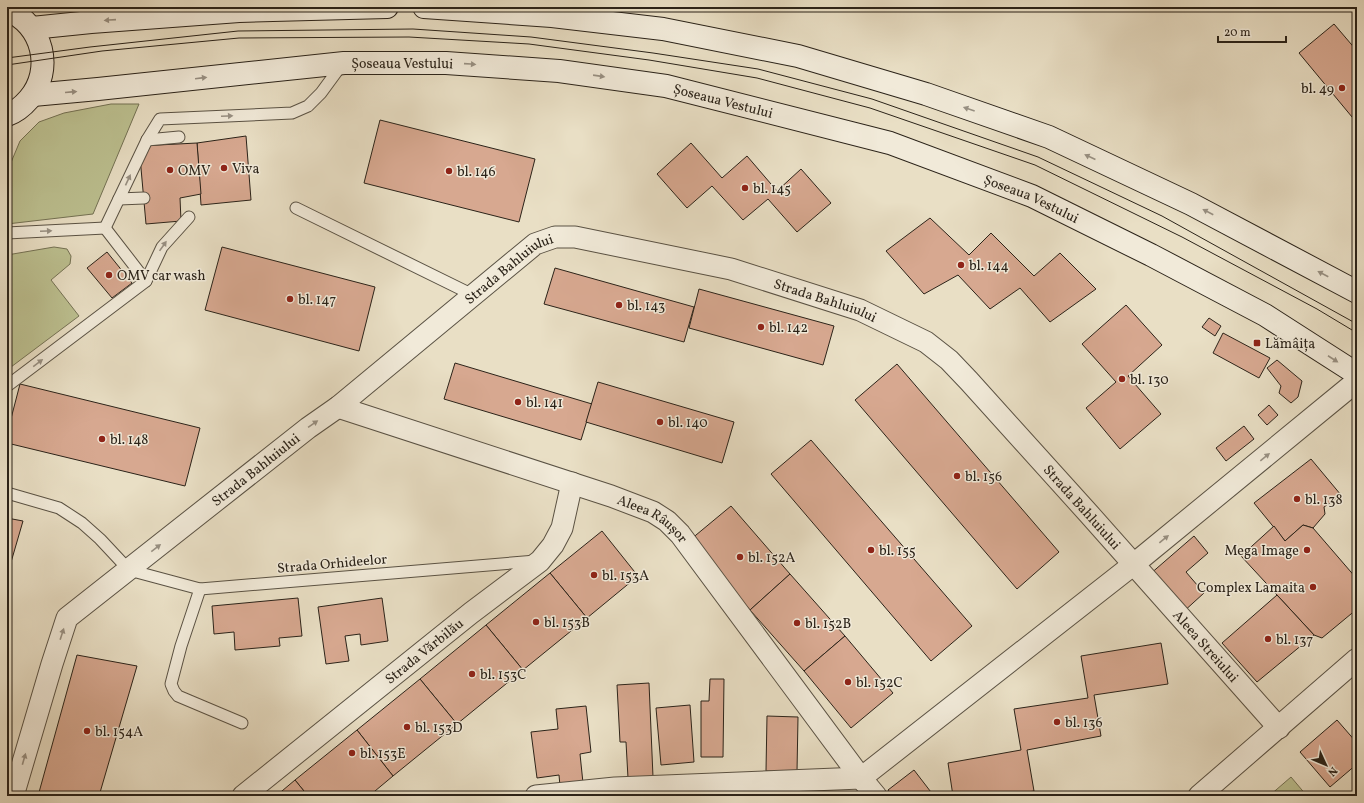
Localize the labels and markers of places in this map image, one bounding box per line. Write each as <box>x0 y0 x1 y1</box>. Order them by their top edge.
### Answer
place label: bl. 49 <box>1301 80 1334 99</box>
marker: bl. 49 <box>1337 83 1347 93</box>
place label: Viva <box>232 160 260 179</box>
place label: OMV <box>178 162 211 181</box>
marker: Viva <box>219 163 229 173</box>
place label: bl. 146 <box>457 163 496 182</box>
marker: OMV <box>165 165 175 175</box>
marker: bl. 146 <box>444 166 454 176</box>
place label: bl. 145 <box>753 180 791 199</box>
marker: bl. 145 <box>740 183 750 193</box>
place label: bl. 144 <box>969 257 1009 276</box>
marker: bl. 144 <box>956 260 966 270</box>
place label: OMV car wash <box>117 267 206 286</box>
marker: OMV car wash <box>104 270 114 280</box>
place label: bl. 147 <box>298 291 337 310</box>
marker: bl. 147 <box>285 294 295 304</box>
place label: bl. 143 <box>627 297 665 316</box>
marker: bl. 143 <box>614 300 624 310</box>
place label: bl. 142 <box>769 319 808 338</box>
marker: bl. 142 <box>756 322 766 332</box>
place label: Lămâița <box>1265 335 1315 354</box>
marker: Lămâița <box>1252 338 1262 348</box>
place label: bl. 130 <box>1130 371 1169 390</box>
marker: bl. 130 <box>1117 374 1127 384</box>
place label: bl. 141 <box>526 394 563 413</box>
marker: bl. 141 <box>513 397 523 407</box>
place label: bl. 140 <box>668 414 708 433</box>
marker: bl. 140 <box>655 417 665 427</box>
place label: bl. 148 <box>110 431 148 450</box>
marker: bl. 148 <box>97 434 107 444</box>
place label: bl. 156 <box>965 468 1002 487</box>
marker: bl. 156 <box>952 471 962 481</box>
place label: bl. 138 <box>1305 491 1343 510</box>
marker: bl. 138 <box>1292 494 1302 504</box>
place label: bl. 155 <box>879 542 916 561</box>
place label: Mega Image <box>1225 542 1299 561</box>
marker: bl. 155 <box>866 545 876 555</box>
marker: Mega Image <box>1302 545 1312 555</box>
place label: bl. 152A <box>748 549 795 568</box>
marker: bl. 152A <box>735 552 745 562</box>
place label: bl. 153A <box>602 567 649 586</box>
marker: bl. 153A <box>589 570 599 580</box>
place label: Complex Lamaita <box>1197 579 1305 598</box>
marker: Complex Lamaita <box>1308 582 1318 592</box>
place label: bl. 153B <box>544 614 590 633</box>
place label: bl. 152B <box>805 615 851 634</box>
marker: bl. 153B <box>531 617 541 627</box>
marker: bl. 152B <box>792 618 802 628</box>
place label: bl. 137 <box>1276 631 1313 650</box>
marker: bl. 137 <box>1263 634 1273 644</box>
place label: bl. 153C <box>480 666 526 685</box>
marker: bl. 153C <box>467 669 477 679</box>
place label: bl. 152C <box>856 674 903 693</box>
marker: bl. 152C <box>843 677 853 687</box>
place label: bl. 136 <box>1065 714 1103 733</box>
marker: bl. 136 <box>1052 717 1062 727</box>
place label: bl. 153D <box>415 719 462 738</box>
marker: bl. 153D <box>402 722 412 732</box>
place label: bl. 154A <box>95 723 143 742</box>
marker: bl. 154A <box>82 726 92 736</box>
place label: bl. 153E <box>360 745 406 764</box>
marker: bl. 153E <box>347 748 357 758</box>

